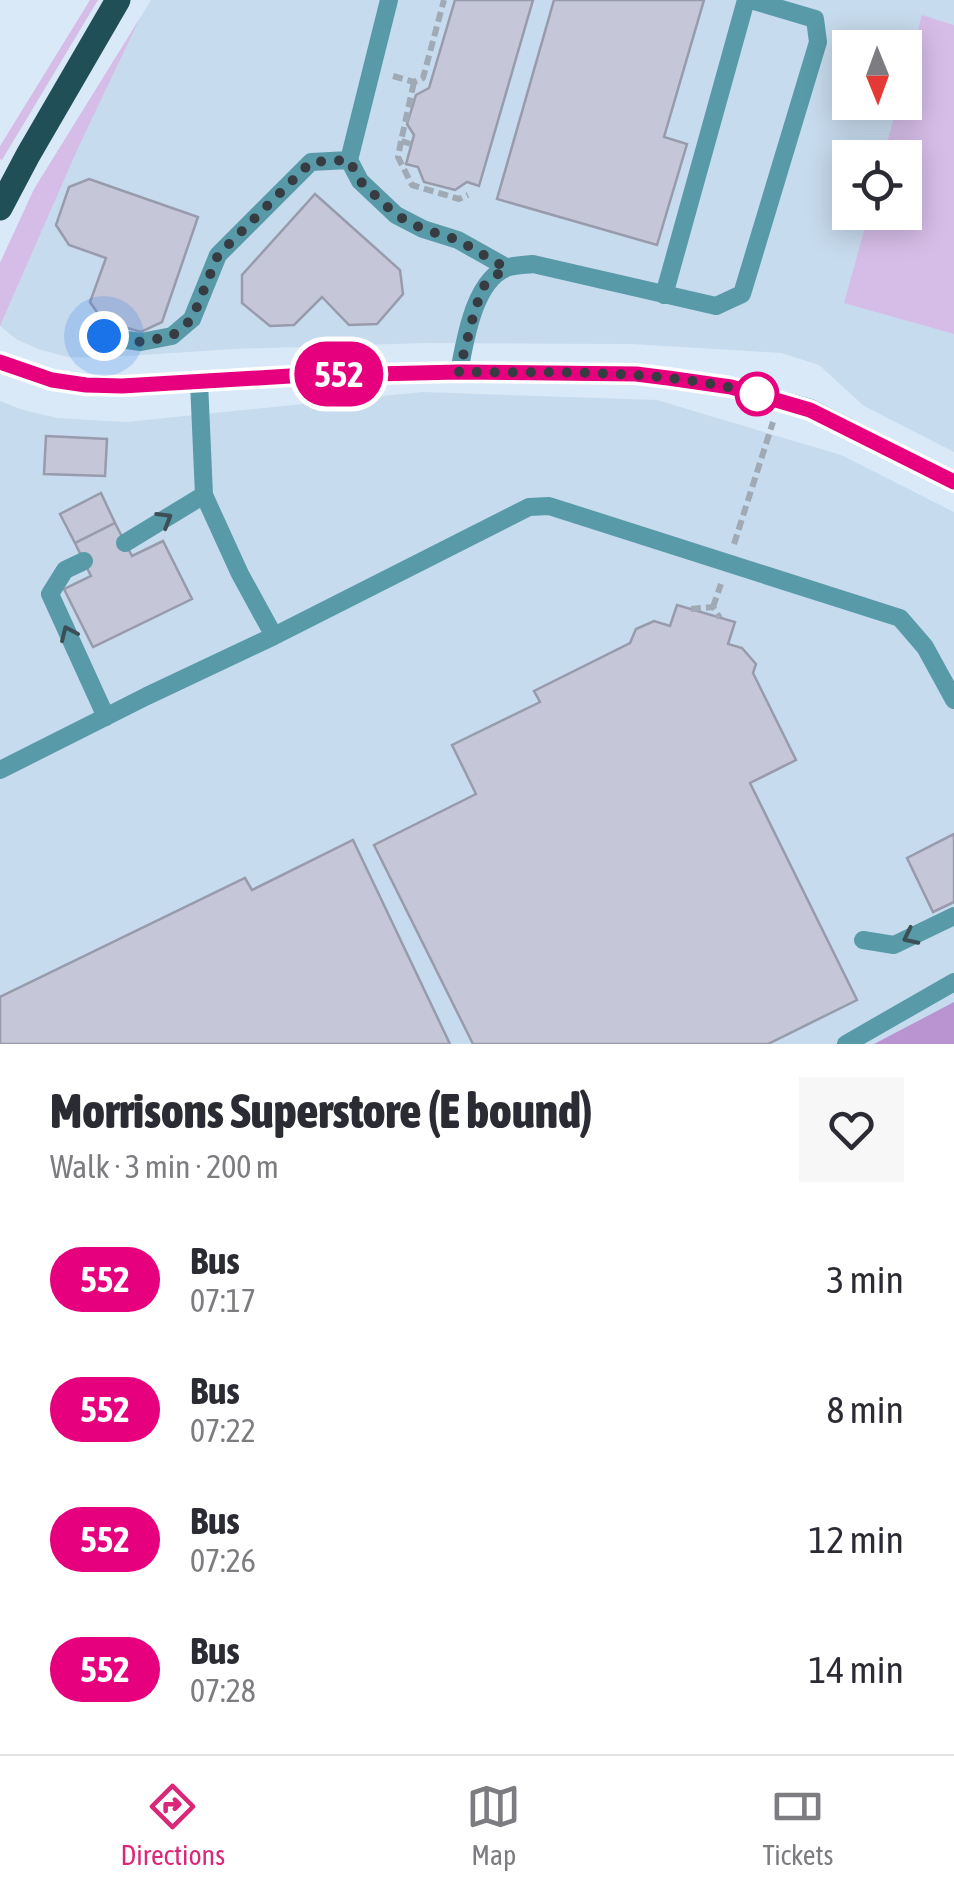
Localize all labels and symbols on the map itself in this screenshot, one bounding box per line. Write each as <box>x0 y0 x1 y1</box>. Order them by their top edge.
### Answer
north arrow <box>832 30 922 120</box>
your location <box>79 311 129 361</box>
line badge: 552 <box>282 342 396 406</box>
unlabelled marker <box>736 373 778 415</box>
one-way arrow <box>154 512 172 531</box>
one-way arrow <box>60 625 80 643</box>
one-way arrow <box>902 925 920 945</box>

